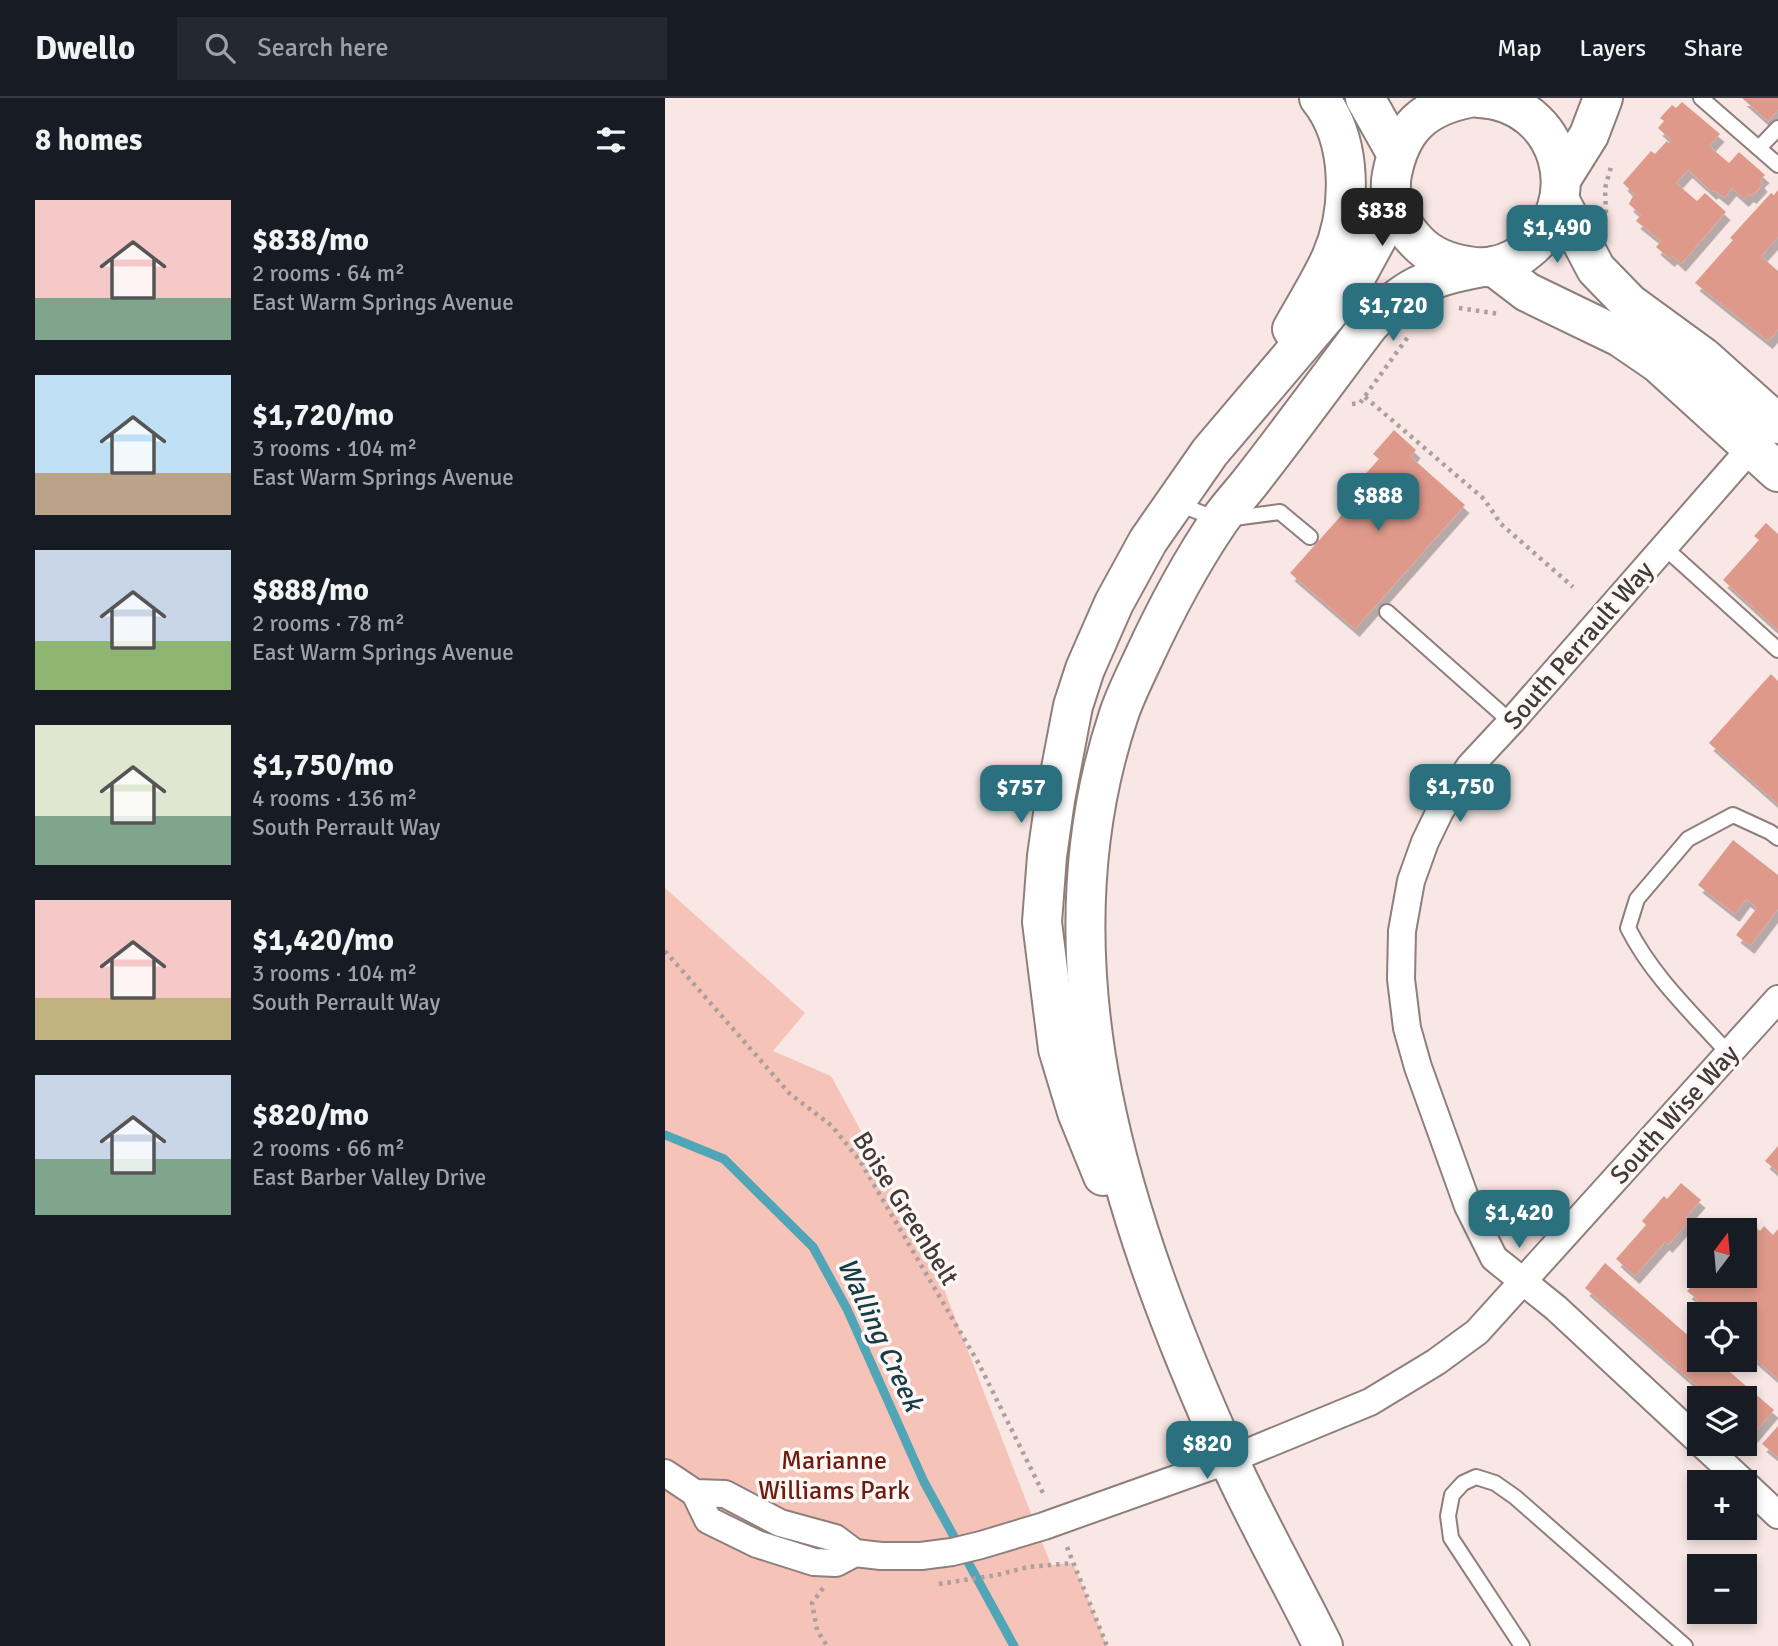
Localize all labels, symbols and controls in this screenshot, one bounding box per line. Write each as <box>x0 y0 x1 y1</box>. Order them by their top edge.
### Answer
search box <box>177 17 667 80</box>
text: Dwello <box>35 28 135 69</box>
icon: search <box>201 29 239 67</box>
text: Search here <box>257 32 388 64</box>
text: Map <box>1497 33 1542 63</box>
text: Layers <box>1580 33 1646 63</box>
text: Share <box>1684 33 1743 63</box>
icon: filters <box>592 121 630 159</box>
text: 8 homes <box>35 122 142 159</box>
pin: $838 <box>1341 188 1423 248</box>
text: $838 <box>1357 196 1407 225</box>
pin: $1,490 <box>1500 206 1614 265</box>
text: $1,490 <box>1523 213 1591 242</box>
text: $838/mo <box>252 222 369 259</box>
icon: home <box>91 228 175 312</box>
text: 2 rooms · 64 m² <box>252 259 405 288</box>
pin: $1,720 <box>1336 284 1450 343</box>
text: East Warm Springs Avenue <box>252 288 514 317</box>
text: $1,720 <box>1359 291 1427 320</box>
text: $1,720/mo <box>252 397 394 434</box>
icon: home <box>91 403 175 487</box>
text: 3 rooms · 104 m² <box>252 434 417 463</box>
text: East Warm Springs Avenue <box>252 463 514 492</box>
pin: $888 <box>1337 474 1419 533</box>
text: $888 <box>1353 481 1403 510</box>
street label: South Perrault Way <box>1497 555 1661 736</box>
text: $888/mo <box>252 572 369 609</box>
icon: home <box>91 578 175 662</box>
text: 2 rooms · 78 m² <box>252 609 405 638</box>
text: East Warm Springs Avenue <box>252 638 514 667</box>
text: $1,750/mo <box>252 747 394 784</box>
icon: home <box>91 753 175 837</box>
pin: $1,750 <box>1403 764 1517 824</box>
pin: $757 <box>980 766 1062 825</box>
text: $1,750 <box>1426 772 1494 801</box>
text: $757 <box>996 773 1046 802</box>
text: 4 rooms · 136 m² <box>252 784 417 813</box>
text: South Perrault Way <box>252 813 440 842</box>
text: $1,420/mo <box>252 922 394 959</box>
icon: home <box>91 928 175 1012</box>
text: 3 rooms · 104 m² <box>252 959 417 988</box>
text: South Perrault Way <box>252 988 440 1017</box>
street label: South Wise Way <box>1604 1038 1746 1191</box>
text: $820/mo <box>252 1097 369 1134</box>
icon: home <box>91 1103 175 1187</box>
street label: Boise Greenbelt <box>845 1126 965 1291</box>
text: 2 rooms · 66 m² <box>252 1134 405 1163</box>
text: East Barber Valley Drive <box>252 1163 486 1192</box>
pin: $1,420 <box>1462 1190 1576 1250</box>
text: $1,420 <box>1485 1198 1553 1227</box>
north arrow <box>1687 1218 1757 1288</box>
map controls <box>1687 1218 1757 1624</box>
water label: Walling Creek <box>830 1252 932 1419</box>
button: locate <box>1687 1302 1757 1372</box>
button: layers <box>1687 1386 1757 1456</box>
pin: $820 <box>1166 1422 1248 1481</box>
text: $820 <box>1182 1429 1232 1458</box>
park label: Marianne Williams Park <box>758 1445 910 1507</box>
button: + <box>1687 1470 1757 1540</box>
button: − <box>1687 1554 1757 1624</box>

